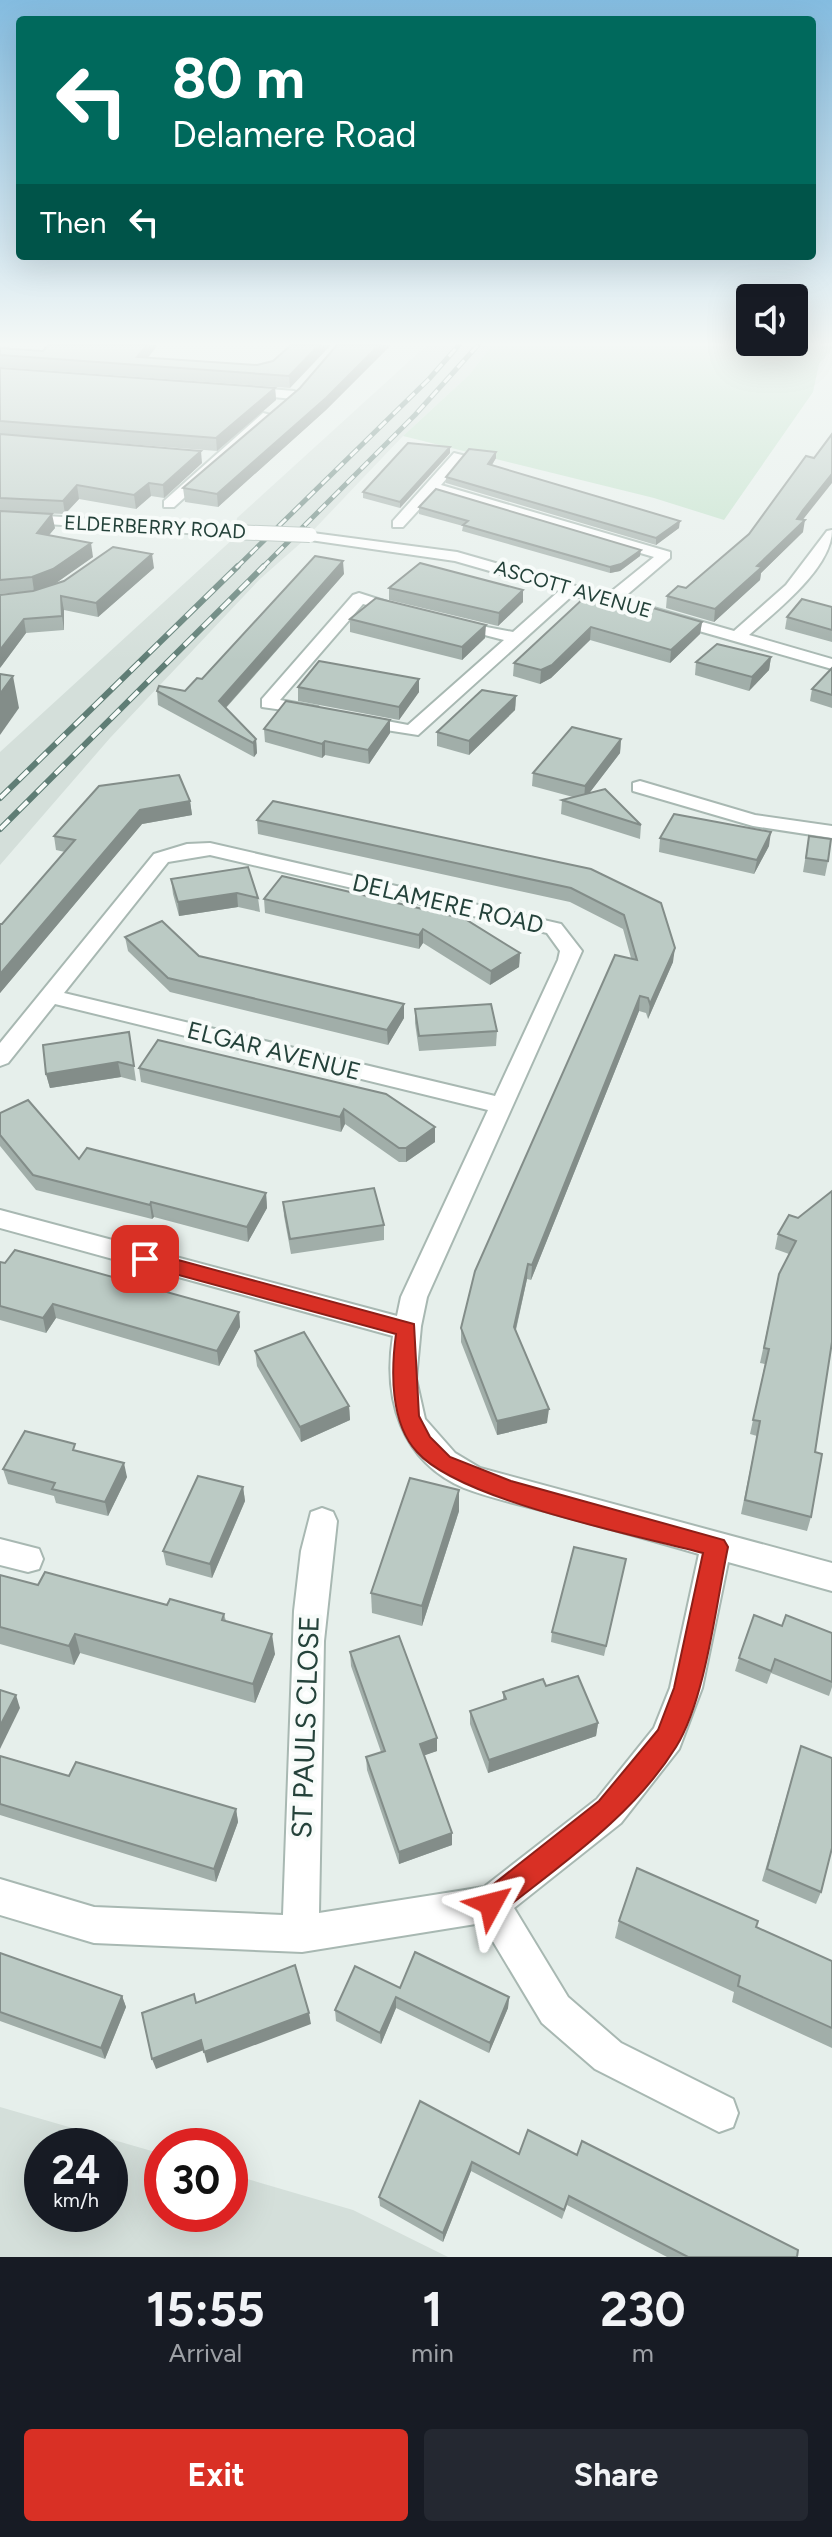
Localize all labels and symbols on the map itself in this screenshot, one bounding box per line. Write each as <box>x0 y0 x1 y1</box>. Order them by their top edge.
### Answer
street label: ELDERBERRY ROAD <box>64 510 246 544</box>
street label: ASCOTT AVENUE <box>492 555 654 623</box>
street label: DELAMERE ROAD <box>350 867 547 940</box>
street label: ELGAR AVENUE <box>184 1015 364 1086</box>
pin <box>111 1225 179 1293</box>
street label: ST PAULS CLOSE <box>284 1615 326 1839</box>
position arrow <box>449 1862 533 1946</box>
speed limit sign: 30 <box>144 2128 248 2232</box>

